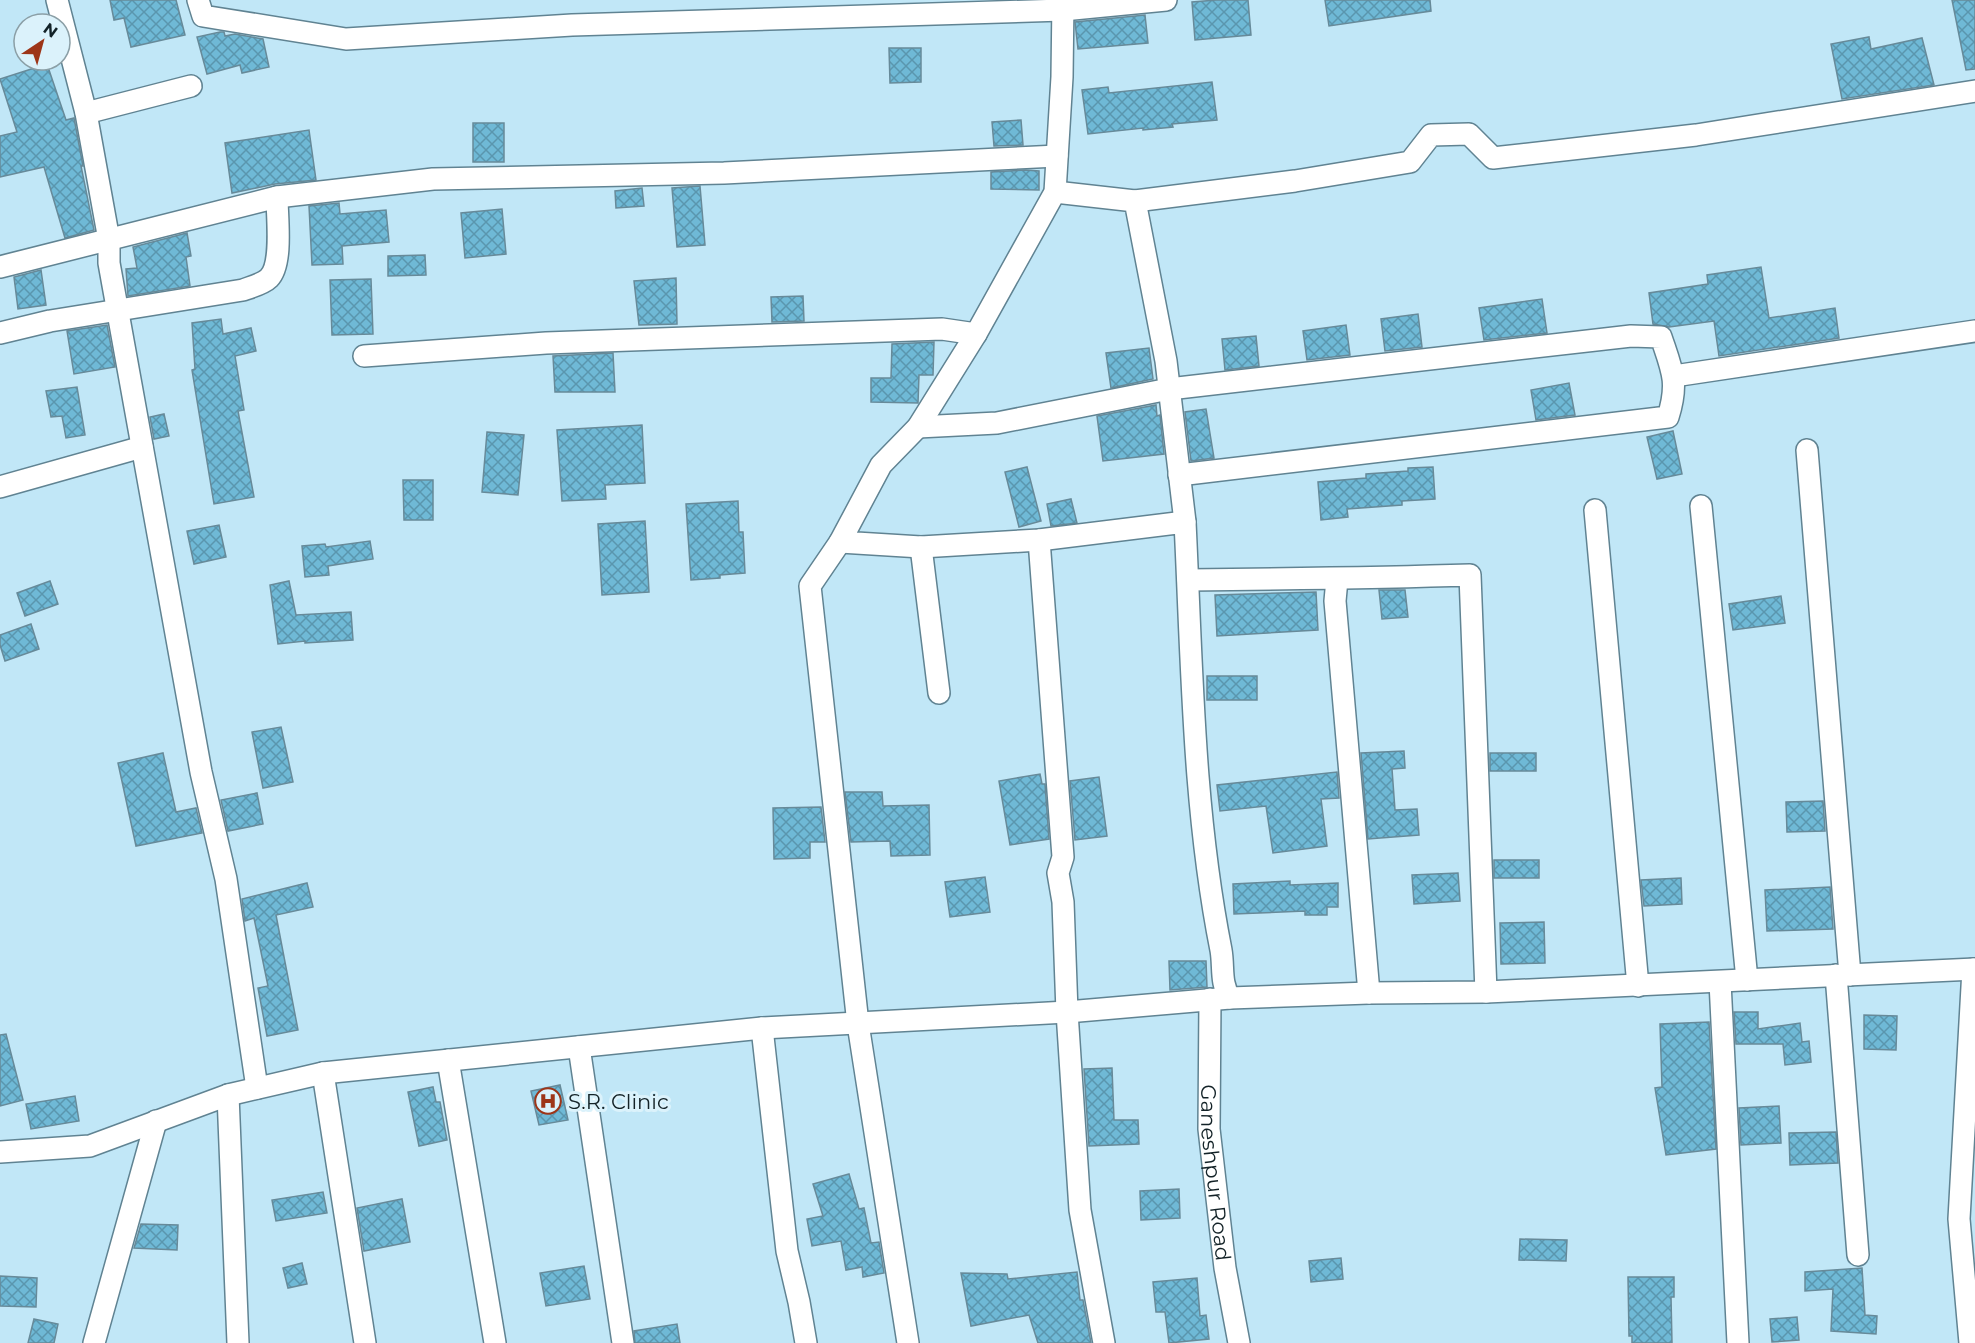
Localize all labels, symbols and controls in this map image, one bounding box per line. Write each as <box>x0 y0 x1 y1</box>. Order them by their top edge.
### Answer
north arrow <box>12 12 72 72</box>
text: N <box>40 19 61 42</box>
street label: Ganeshpur Road <box>1196 1084 1237 1262</box>
hospital icon: S.R. Clinic <box>533 1086 563 1116</box>
place label: S.R. Clinic <box>568 1089 669 1114</box>

